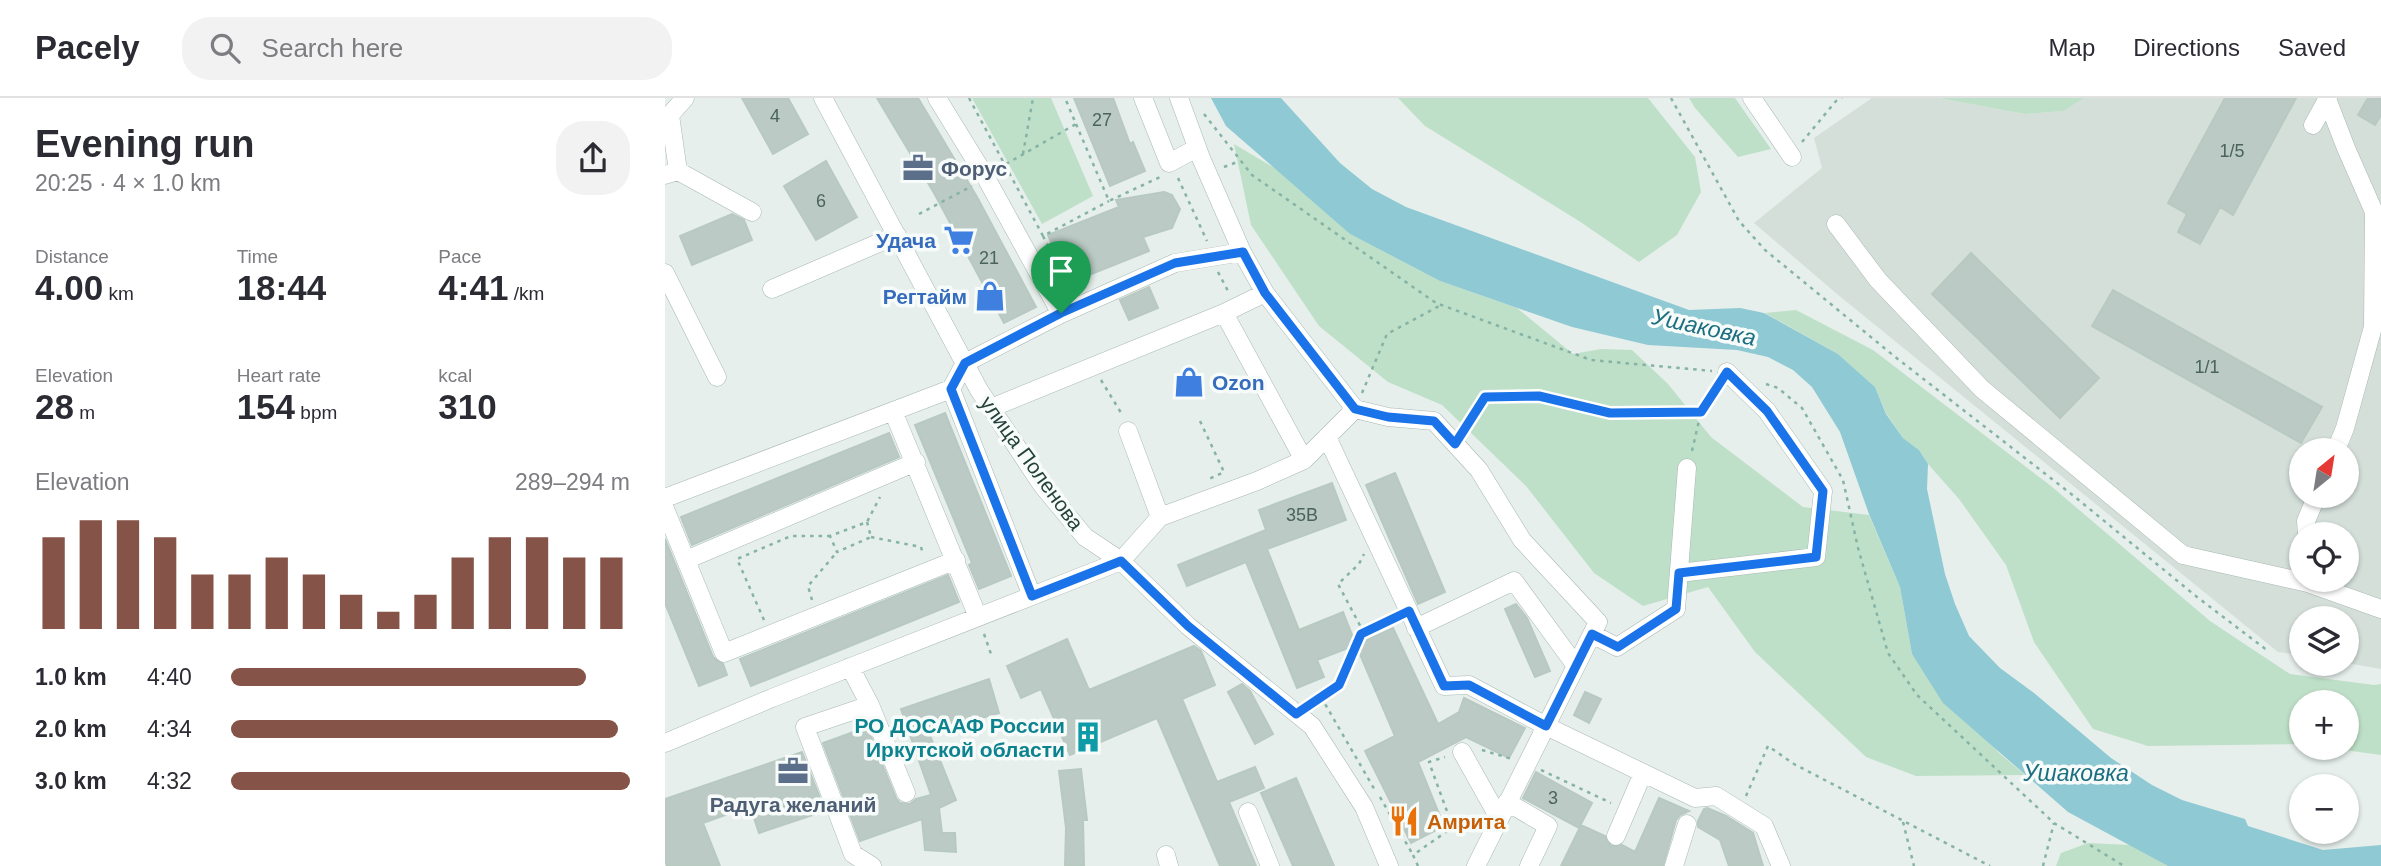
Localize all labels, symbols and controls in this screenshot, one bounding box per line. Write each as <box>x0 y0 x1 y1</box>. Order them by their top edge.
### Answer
search box <box>182 17 672 80</box>
text: Pacely <box>35 29 140 66</box>
icon: search <box>206 29 244 67</box>
text: Search here <box>262 33 403 63</box>
text: Map <box>2049 34 2095 61</box>
text: Directions <box>2133 34 2240 61</box>
text: Saved <box>2278 34 2346 61</box>
house number: 4 <box>770 106 780 126</box>
house number: 27 <box>1092 110 1112 130</box>
button: share <box>556 121 630 195</box>
text: Evening run <box>35 123 255 165</box>
house number: 1/5 <box>2219 141 2245 161</box>
office icon: Форус <box>901 151 935 185</box>
place label: Форус <box>941 157 1007 180</box>
text: 20:25 · 4 × 1.0 km <box>35 170 221 196</box>
house number: 6 <box>816 191 826 211</box>
supermarket icon: Удача <box>942 223 976 257</box>
place label: Удача <box>876 229 936 252</box>
pin <box>1031 241 1091 313</box>
text: Distance <box>35 246 109 267</box>
text: Time <box>237 246 278 267</box>
text: Pace <box>438 246 482 267</box>
house number: 21 <box>979 248 999 268</box>
icon: arrive <box>1042 252 1080 290</box>
text: 4.00 <box>35 268 103 307</box>
text: 18:44 <box>237 268 326 307</box>
text: 4:41 <box>438 268 508 307</box>
shop icon: Регтайм <box>973 279 1007 313</box>
text: km <box>103 283 134 304</box>
text: /km <box>508 283 544 304</box>
place label: Регтайм <box>883 285 967 308</box>
water label: Ушаковка <box>1649 303 1758 351</box>
house number: 1/1 <box>2194 357 2220 377</box>
text: Elevation <box>35 365 113 386</box>
text: Heart rate <box>237 365 321 386</box>
text: kcal <box>438 365 472 386</box>
shop icon: Ozon <box>1172 365 1206 399</box>
place label: Ozon <box>1212 371 1265 394</box>
text: 28 <box>35 387 74 426</box>
text: 154 <box>237 387 295 426</box>
text: 310 <box>438 387 497 426</box>
street label: улица Поленова <box>976 392 1088 535</box>
text: m <box>74 402 95 423</box>
text: bpm <box>295 402 337 423</box>
north arrow <box>2289 438 2359 508</box>
map controls <box>2289 438 2359 844</box>
text: Elevation <box>35 469 130 495</box>
text: 289–294 m <box>515 469 630 495</box>
house number: 35В <box>1286 505 1318 525</box>
button: locate <box>2289 522 2359 592</box>
button: layers <box>2289 606 2359 676</box>
text: 1.0 km <box>35 664 107 690</box>
text: 4:40 <box>147 664 192 690</box>
button: + <box>2289 690 2359 760</box>
place label: РО ДОСААФ России Иркутской области <box>854 714 1065 761</box>
text: 2.0 km <box>35 716 107 742</box>
text: 4:34 <box>147 716 192 742</box>
building icon: РО ДОСААФ России Иркутской области <box>1071 720 1105 754</box>
office icon: Радуга желаний <box>776 754 810 788</box>
water label: Ушаковка <box>2022 760 2129 786</box>
text: 3.0 km <box>35 768 107 794</box>
text: 4:32 <box>147 768 192 794</box>
button: − <box>2289 774 2359 844</box>
house number: 3 <box>1548 788 1558 808</box>
place label: Радуга желаний <box>710 793 876 816</box>
restaurant icon: Амрита <box>1387 804 1421 838</box>
place label: Амрита <box>1427 810 1506 833</box>

